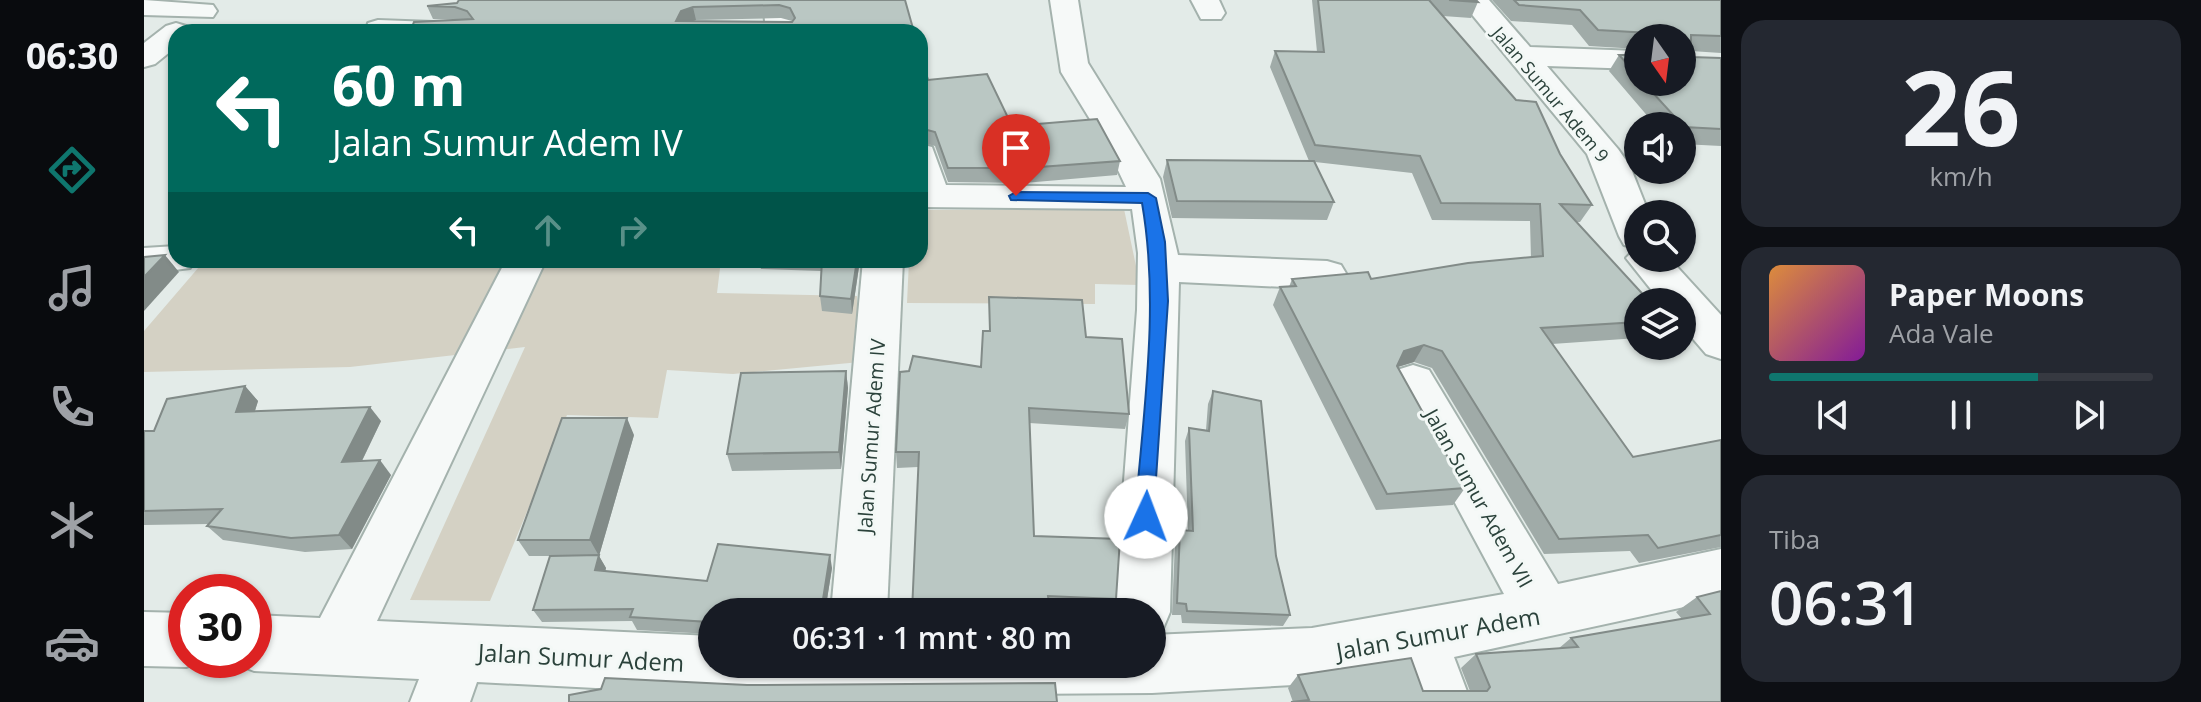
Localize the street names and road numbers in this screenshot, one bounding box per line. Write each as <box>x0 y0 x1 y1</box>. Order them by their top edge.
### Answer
street label: Jalan Sumur Adem 9 <box>1486 20 1615 167</box>
street label: Jalan Sumur Adem IV <box>851 338 891 536</box>
street label: Jalan Sumur Adem VII <box>1418 402 1539 592</box>
street label: Jalan Sumur Adem <box>1331 599 1543 668</box>
street label: Jalan Sumur Adem <box>475 635 685 679</box>

